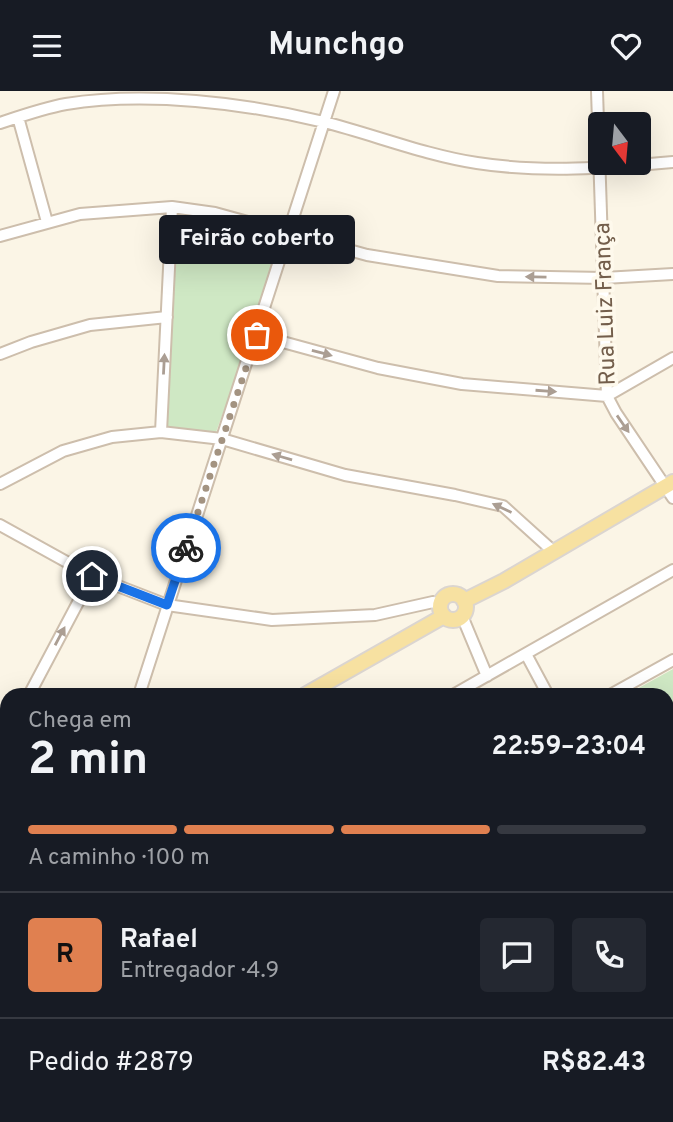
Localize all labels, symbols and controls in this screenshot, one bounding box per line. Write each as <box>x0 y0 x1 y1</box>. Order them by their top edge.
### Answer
text: Munchgo <box>268 26 405 66</box>
icon: menu <box>28 27 66 65</box>
icon: heart <box>607 27 645 65</box>
north arrow <box>588 112 651 175</box>
map controls <box>588 112 651 175</box>
callout: Feirão coberto <box>159 216 355 265</box>
street label: Rua Luiz França <box>589 222 624 386</box>
text: Feirão coberto <box>179 225 335 254</box>
one-way arrow <box>525 271 547 283</box>
pin <box>227 305 287 365</box>
icon: bag <box>238 316 276 354</box>
one-way arrow <box>311 348 333 359</box>
one-way arrow <box>159 352 170 374</box>
one-way arrow <box>535 386 557 397</box>
one-way arrow <box>616 415 630 433</box>
one-way arrow <box>271 451 292 461</box>
one-way arrow <box>492 502 513 514</box>
courier <box>151 513 221 583</box>
icon: bike <box>167 529 205 567</box>
pin <box>62 546 122 606</box>
icon: home <box>73 557 111 595</box>
one-way arrow <box>54 625 66 645</box>
text: Chega em <box>28 707 132 736</box>
text: 22:59–23:04 <box>491 731 646 764</box>
text: 2 min <box>28 732 148 791</box>
text: A caminho · 100 m <box>28 844 210 873</box>
button: chat <box>480 918 554 992</box>
button: phone <box>572 918 646 992</box>
text: Rafael <box>120 924 198 957</box>
text: R <box>56 939 74 972</box>
text: Entregador · 4.9 <box>120 957 279 986</box>
text: Pedido #2879 <box>28 1047 194 1080</box>
text: R$82.43 <box>542 1047 646 1080</box>

